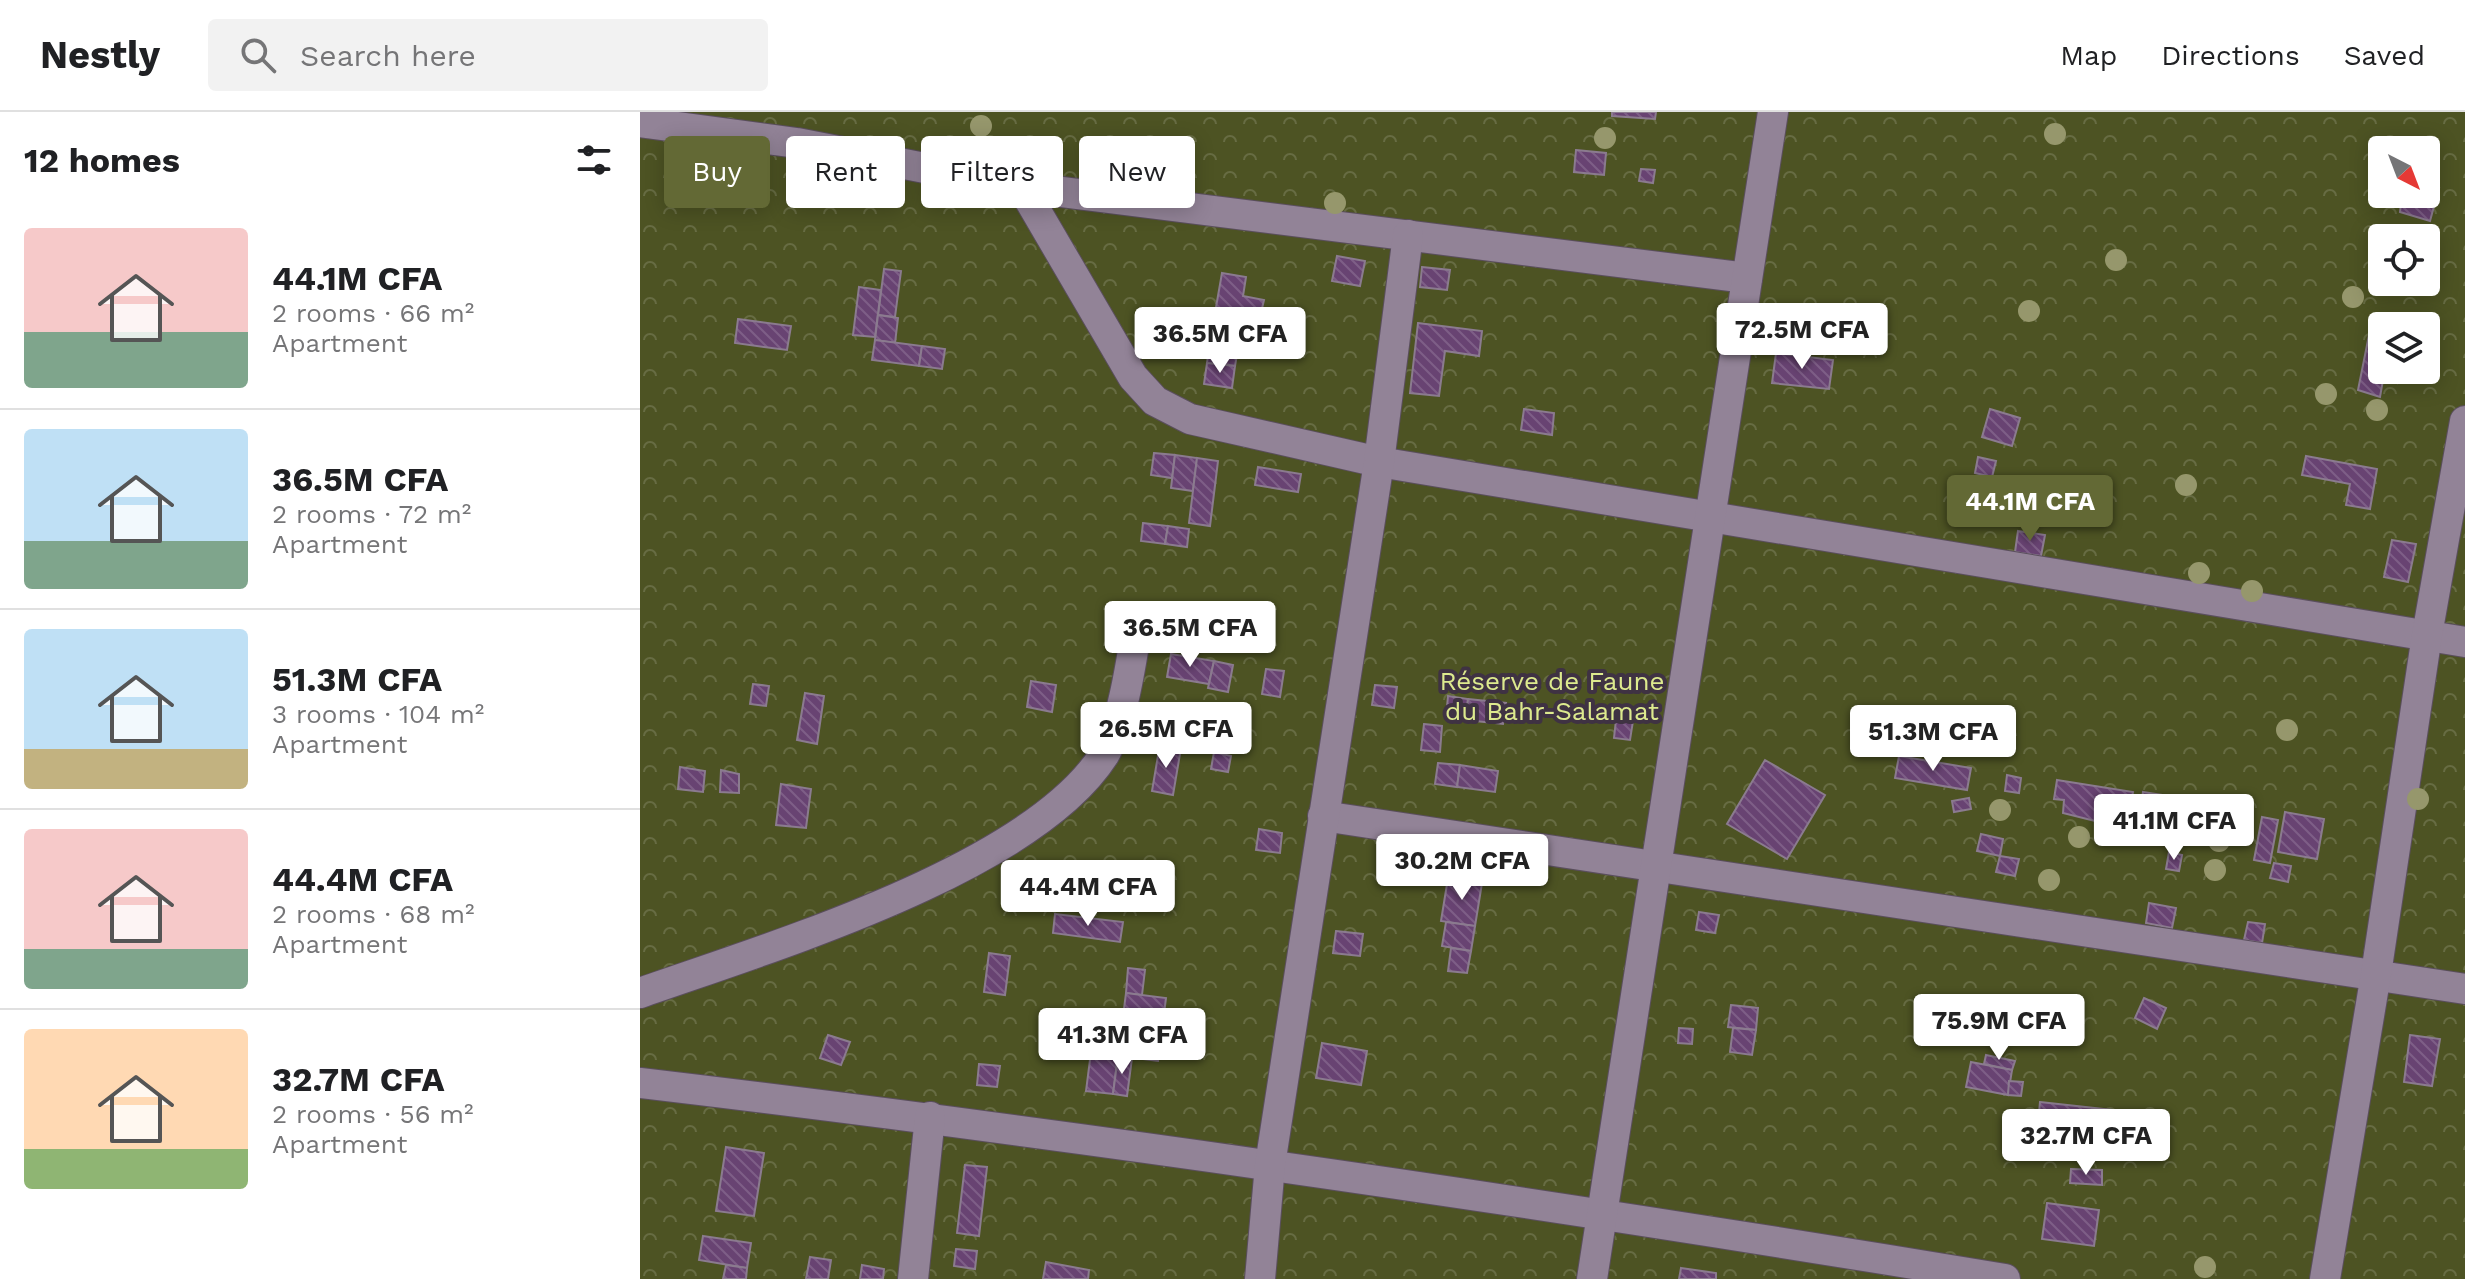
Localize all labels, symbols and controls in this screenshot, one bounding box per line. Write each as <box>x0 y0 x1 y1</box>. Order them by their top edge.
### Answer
search box <box>208 19 768 91</box>
text: Nestly <box>40 33 160 77</box>
icon: search <box>236 33 280 77</box>
text: Search here <box>300 38 476 73</box>
text: Map <box>2060 39 2117 72</box>
text: Directions <box>2161 39 2300 72</box>
text: Saved <box>2344 39 2425 72</box>
chip: Buy <box>664 136 770 208</box>
chip: Rent <box>786 136 905 208</box>
chip: Filters <box>921 136 1063 208</box>
chip: New <box>1079 136 1195 208</box>
north arrow <box>2368 136 2440 208</box>
map controls <box>2368 136 2440 384</box>
icon: filters <box>572 138 616 182</box>
text: 12 homes <box>24 140 180 180</box>
button: locate <box>2368 224 2440 296</box>
text: 44.1M CFA <box>272 258 442 298</box>
icon: home <box>88 260 184 356</box>
text: 2 rooms · 66 m² <box>272 298 474 328</box>
pin: 72.5M CFA <box>1710 303 1894 371</box>
pin: 36.5M CFA <box>1128 307 1312 375</box>
button: layers <box>2368 312 2440 384</box>
text: 72.5M CFA <box>1735 314 1869 344</box>
text: 36.5M CFA <box>1153 318 1287 348</box>
text: Apartment <box>272 328 408 358</box>
text: 36.5M CFA <box>272 459 448 499</box>
icon: home <box>88 461 184 557</box>
pin: 44.1M CFA <box>1938 475 2122 543</box>
text: 44.1M CFA <box>1965 486 2095 516</box>
text: 2 rooms · 72 m² <box>272 499 471 529</box>
text: Apartment <box>272 529 408 559</box>
pin: 36.5M CFA <box>1098 601 1282 669</box>
text: 36.5M CFA <box>1123 612 1257 642</box>
text: 51.3M CFA <box>272 659 442 699</box>
icon: home <box>88 661 184 757</box>
park label: Réserve de Faune du Bahr-Salamat <box>1439 666 1665 726</box>
text: 3 rooms · 104 m² <box>272 699 484 729</box>
pin: 26.5M CFA <box>1074 702 1258 770</box>
pin: 51.3M CFA <box>1841 705 2025 773</box>
text: 26.5M CFA <box>1099 713 1233 743</box>
text: 51.3M CFA <box>1868 716 1998 746</box>
text: Apartment <box>272 729 408 759</box>
pin: 41.1M CFA <box>2082 794 2266 862</box>
text: 41.1M CFA <box>2112 805 2236 835</box>
pin: 30.2M CFA <box>1370 834 1554 902</box>
text: 30.2M CFA <box>1394 845 1530 875</box>
text: 44.4M CFA <box>272 859 453 899</box>
pin: 44.4M CFA <box>996 860 1180 928</box>
icon: home <box>88 861 184 957</box>
text: 44.4M CFA <box>1019 871 1157 901</box>
text: 2 rooms · 68 m² <box>272 899 474 929</box>
text: Apartment <box>272 929 408 959</box>
pin: 75.9M CFA <box>1907 994 2091 1062</box>
text: 75.9M CFA <box>1932 1005 2066 1035</box>
pin: 41.3M CFA <box>1030 1008 1214 1076</box>
text: 41.3M CFA <box>1057 1019 1187 1049</box>
text: 32.7M CFA <box>272 1059 445 1099</box>
icon: home <box>88 1061 184 1157</box>
text: 2 rooms · 56 m² <box>272 1099 474 1129</box>
pin: 32.7M CFA <box>1994 1109 2178 1177</box>
text: 32.7M CFA <box>2020 1120 2152 1150</box>
text: Apartment <box>272 1129 408 1159</box>

